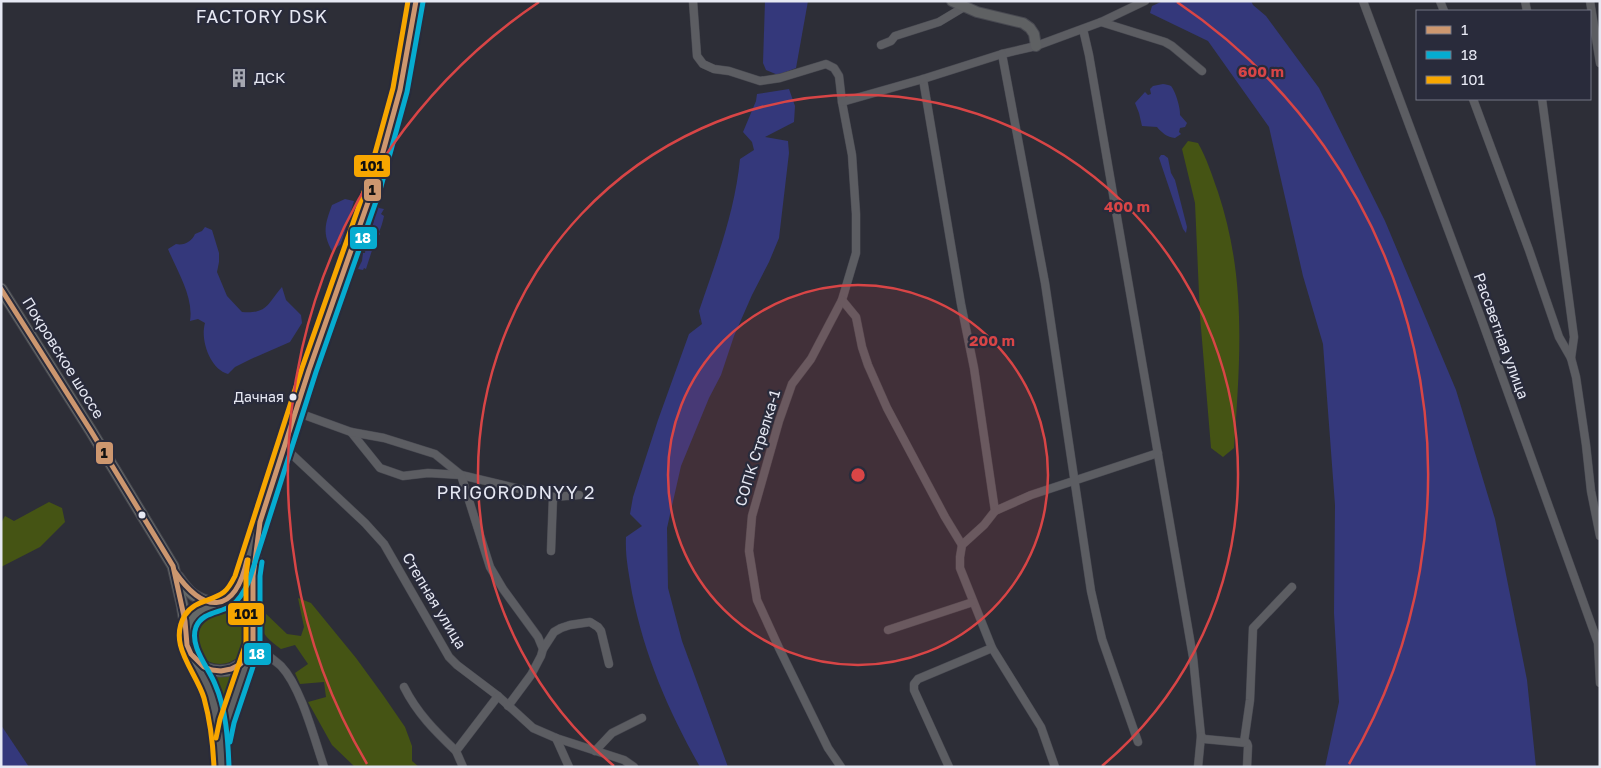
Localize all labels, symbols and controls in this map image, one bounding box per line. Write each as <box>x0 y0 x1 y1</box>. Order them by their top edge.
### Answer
district label: FACTORY DSK <box>196 5 328 27</box>
legend <box>1416 10 1591 100</box>
text: 1 <box>1461 20 1468 38</box>
text: 18 <box>1461 45 1477 63</box>
text: 600 m <box>1238 62 1284 80</box>
building icon: ДСК <box>228 67 250 89</box>
place label: ДСК <box>254 68 286 86</box>
text: 101 <box>1461 70 1485 88</box>
line badge: 101 <box>353 154 391 178</box>
text: 101 <box>360 157 384 174</box>
line badge: 1 <box>363 178 382 202</box>
text: 1 <box>368 181 376 198</box>
text: 400 m <box>1104 197 1150 215</box>
line badge: 18 <box>349 226 378 250</box>
text: 18 <box>355 229 371 246</box>
street label: Рассветная улица <box>1471 270 1533 401</box>
street label: Покровское шоссе <box>19 293 109 422</box>
text: 200 m <box>969 331 1015 349</box>
street label: СОПК Стрелка-1 <box>731 387 783 508</box>
place label: Дачная <box>234 388 284 405</box>
marker: Дачная <box>288 392 298 402</box>
line badge: 1 <box>95 441 114 465</box>
text: 1 <box>100 444 108 461</box>
centre of rings <box>849 466 867 484</box>
district label: PRIGORODNYY 2 <box>437 481 595 503</box>
unlabelled marker <box>137 510 147 520</box>
street label: Степная улица <box>399 549 471 652</box>
line badge: 101 <box>227 602 265 626</box>
text: 101 <box>234 605 258 622</box>
line badge: 18 <box>243 642 272 666</box>
text: 18 <box>249 645 265 662</box>

